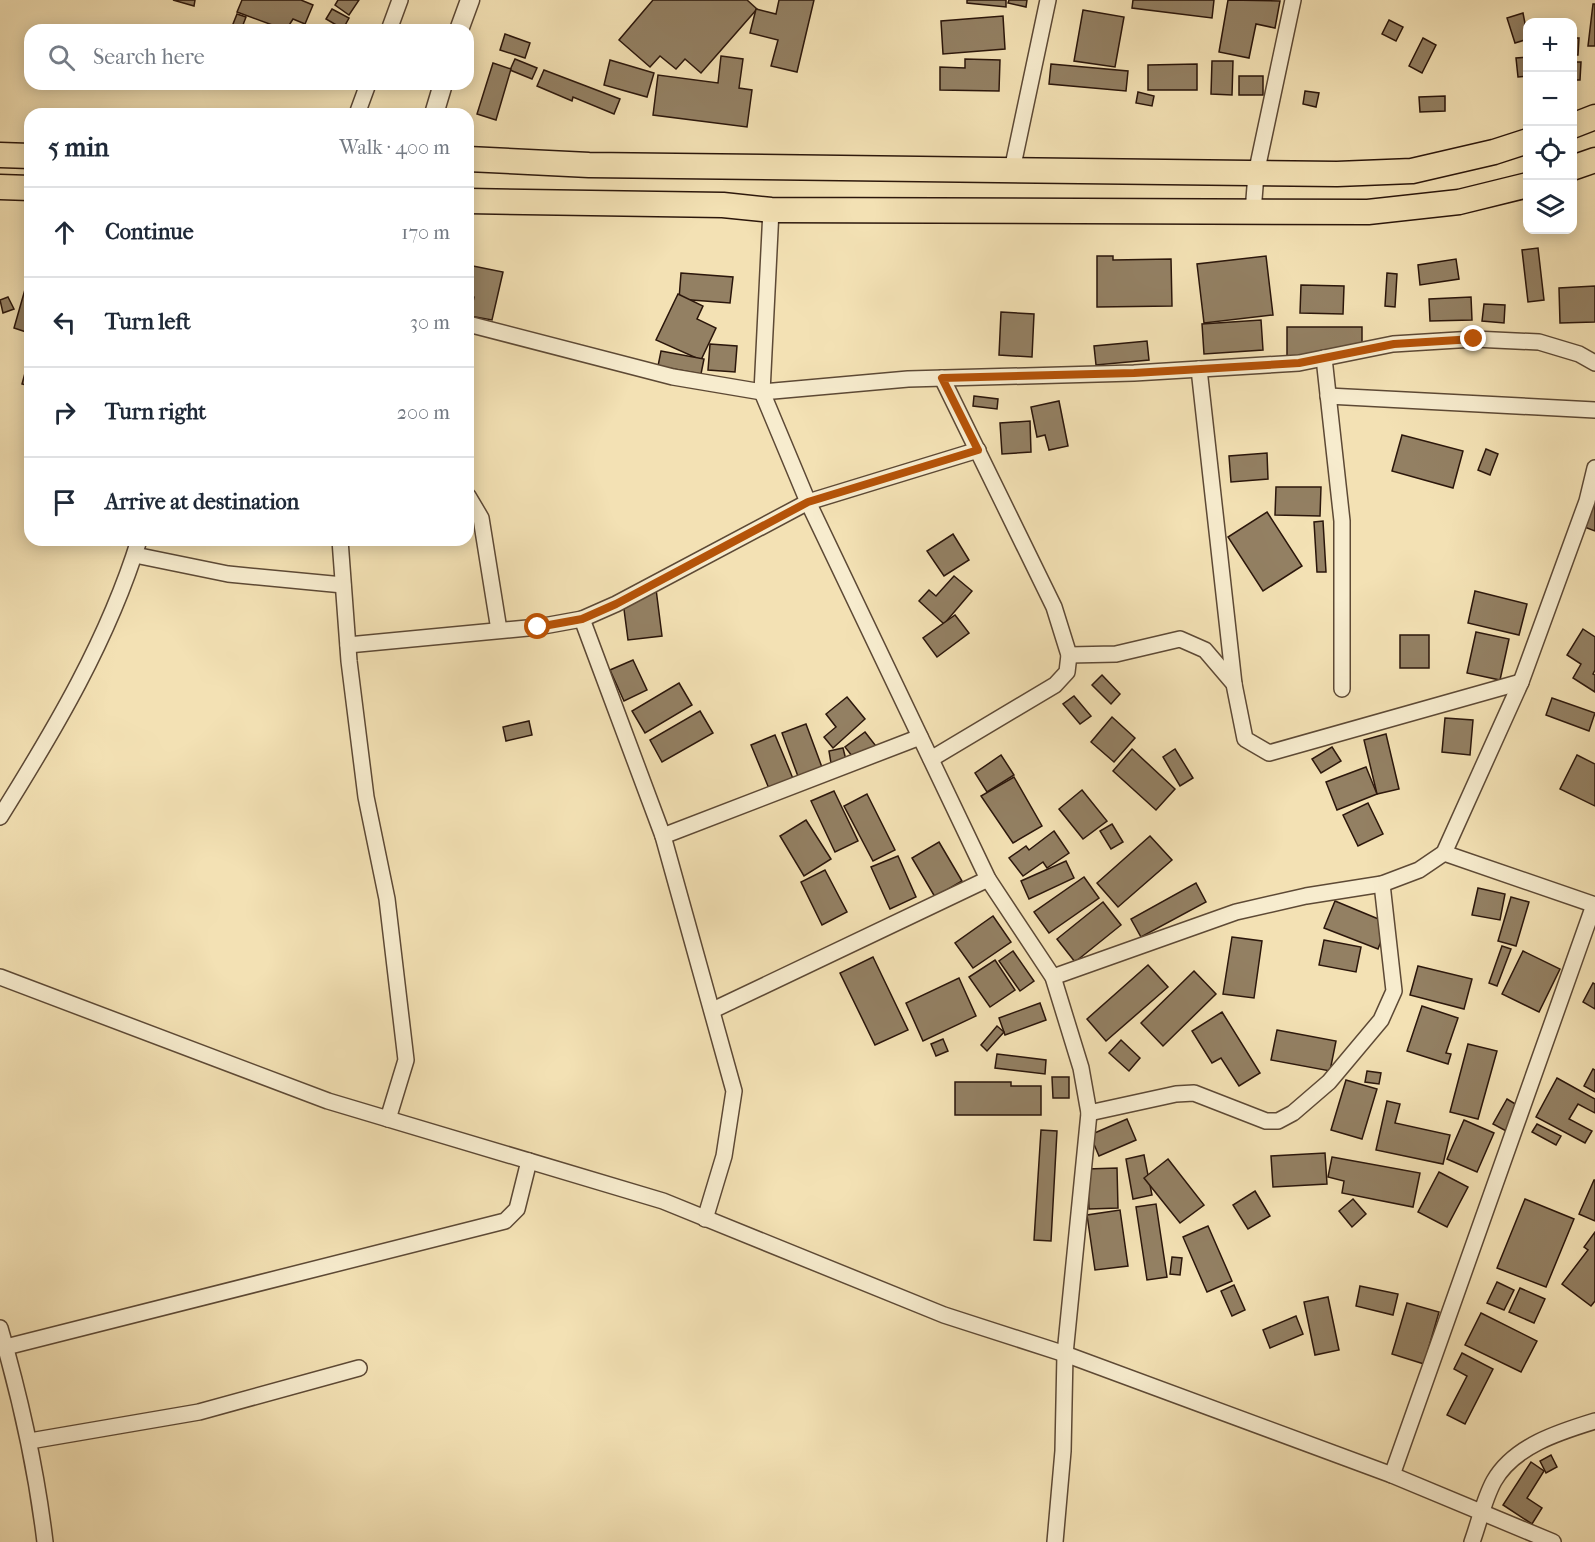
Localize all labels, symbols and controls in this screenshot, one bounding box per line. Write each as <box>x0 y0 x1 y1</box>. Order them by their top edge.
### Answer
map controls <box>1523 18 1577 234</box>
button: + <box>1523 18 1577 72</box>
search box <box>24 24 474 90</box>
icon: search <box>45 41 78 74</box>
text: Search here <box>93 44 205 70</box>
button: − <box>1523 72 1577 126</box>
button: locate <box>1523 126 1577 180</box>
text: 5 min <box>48 132 109 163</box>
text: Walk · 400 m <box>339 136 450 159</box>
button: layers <box>1523 180 1577 234</box>
icon: ahead <box>48 216 81 249</box>
text: Continue <box>105 219 194 245</box>
text: 170 m <box>401 221 450 244</box>
icon: left <box>48 306 81 339</box>
text: Turn left <box>105 309 191 335</box>
text: 30 m <box>410 311 450 334</box>
route end <box>1460 325 1486 351</box>
icon: right <box>48 396 81 429</box>
text: Turn right <box>105 399 206 425</box>
text: 200 m <box>397 401 450 424</box>
icon: arrive <box>48 486 81 519</box>
text: Arrive at destination <box>105 489 299 515</box>
route start <box>524 613 550 639</box>

